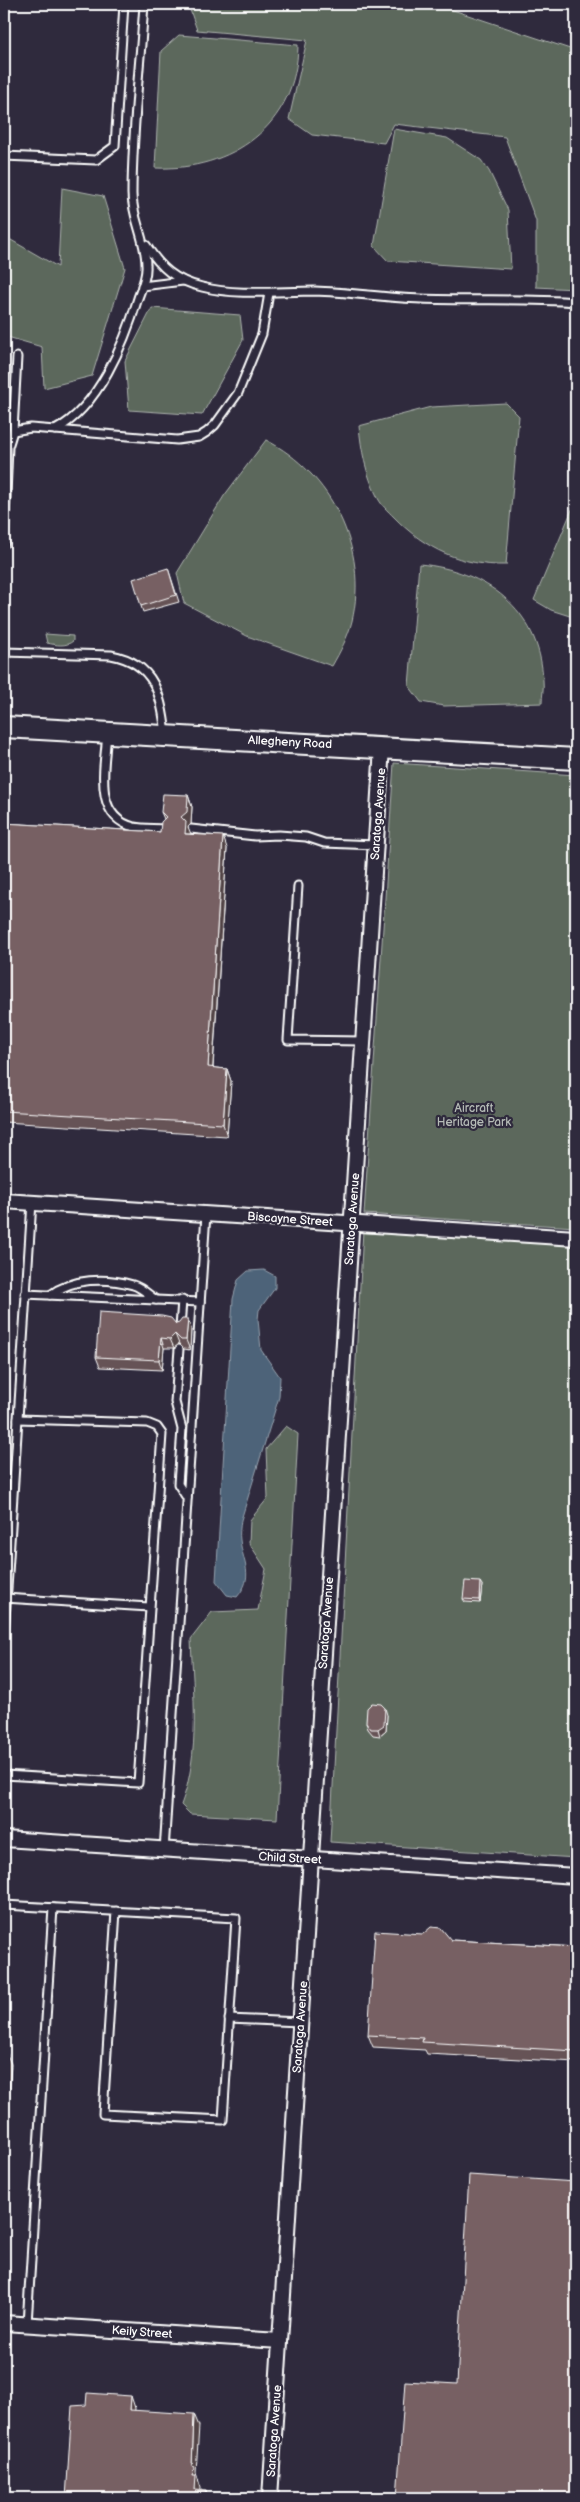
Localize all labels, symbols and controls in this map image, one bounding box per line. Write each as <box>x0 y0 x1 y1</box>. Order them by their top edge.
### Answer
street label: Allegheny Road <box>248 733 332 752</box>
street label: Saratoga Avenue <box>368 767 389 861</box>
park label: Aircraft Heritage Park <box>437 1101 511 1130</box>
street label: Saratoga Avenue <box>342 1172 363 1266</box>
street label: Biscayne Street <box>247 1209 333 1230</box>
street label: Saratoga Avenue <box>316 1576 337 1670</box>
street label: Child Street <box>258 1849 322 1868</box>
street label: Saratoga Avenue <box>290 1980 311 2074</box>
street label: Keily Street <box>111 2323 173 2342</box>
street label: Saratoga Avenue <box>264 2384 285 2478</box>

